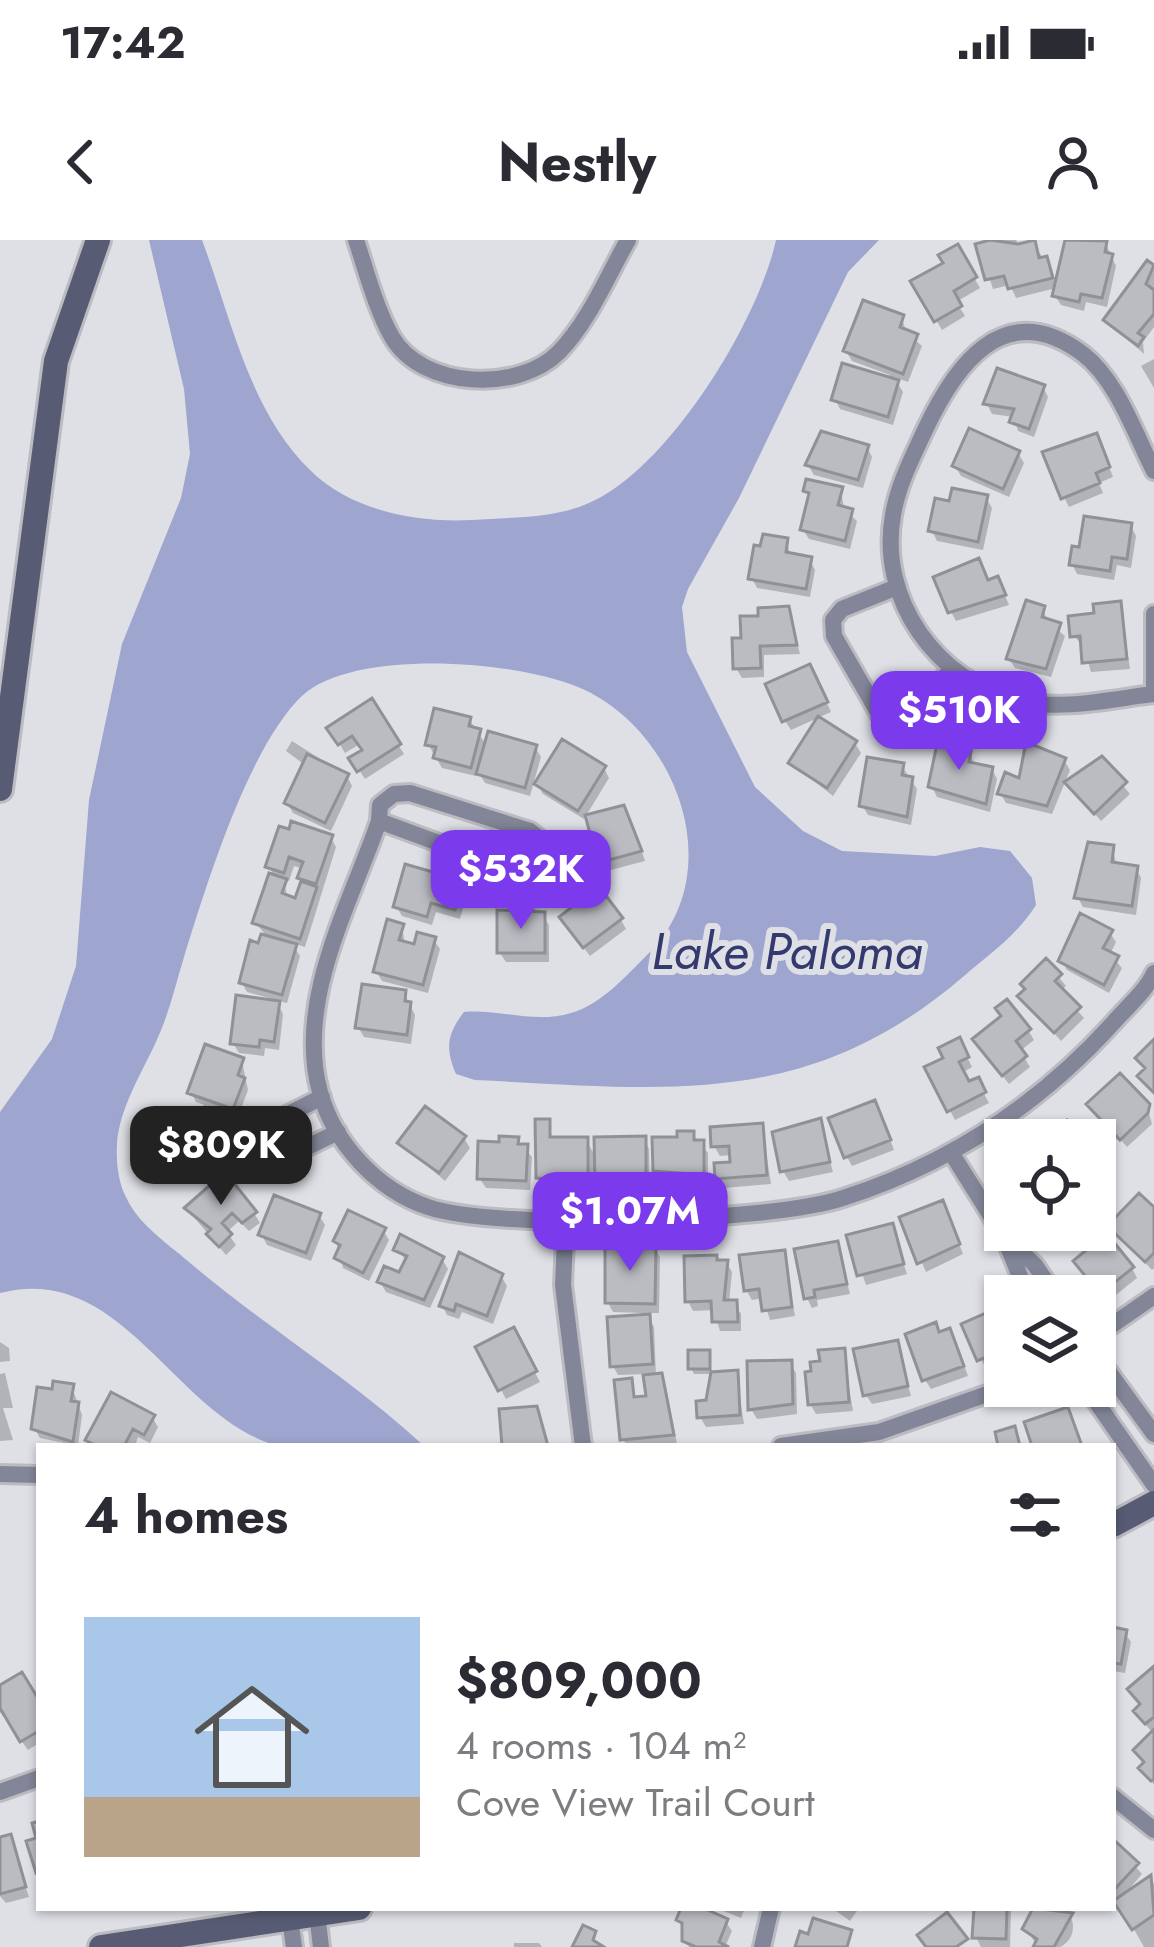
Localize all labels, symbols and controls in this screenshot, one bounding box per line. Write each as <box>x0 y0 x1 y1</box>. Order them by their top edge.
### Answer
text: 17:42 <box>60 10 185 75</box>
text: Nestly <box>498 123 656 201</box>
icon: back <box>48 129 114 195</box>
icon: person <box>1040 129 1106 195</box>
pin: $510K <box>875 671 1043 773</box>
text: $510K <box>898 681 1020 738</box>
pin: $532K <box>437 830 605 932</box>
text: $532K <box>458 840 584 897</box>
water label: Lake Paloma <box>651 914 923 988</box>
pin: $809K <box>137 1106 305 1208</box>
text: $809K <box>157 1116 285 1173</box>
map controls <box>984 1119 1116 1407</box>
button: locate <box>984 1119 1116 1251</box>
pin: $1.07M <box>532 1172 728 1274</box>
text: $1.07M <box>560 1182 700 1239</box>
button: layers <box>984 1275 1116 1407</box>
text: 4 homes <box>84 1478 288 1552</box>
icon: filters <box>1002 1482 1068 1548</box>
text: $809,000 <box>456 1643 702 1717</box>
icon: home <box>180 1665 324 1809</box>
text: 4 rooms · 104 m² <box>456 1717 746 1774</box>
text: Cove View Trail Court <box>456 1774 815 1831</box>

